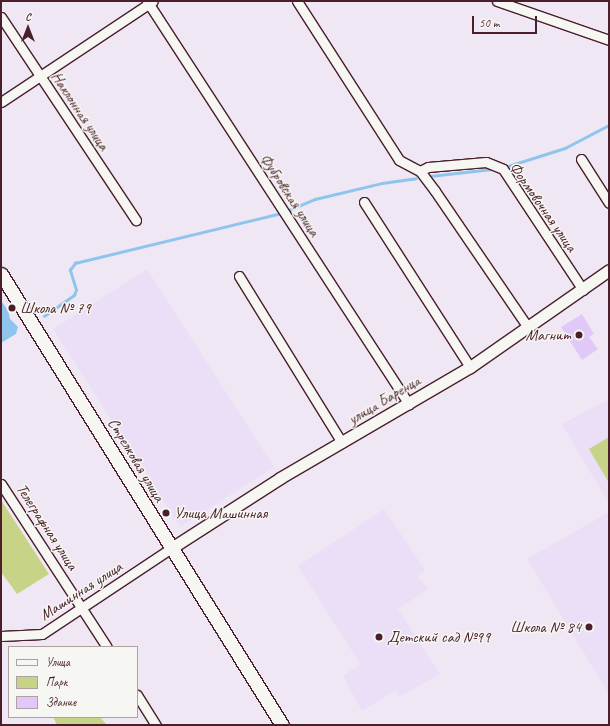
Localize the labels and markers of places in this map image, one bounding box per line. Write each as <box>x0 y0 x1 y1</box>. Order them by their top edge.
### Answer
place label: Школа № 79 <box>20 298 91 318</box>
marker: Школа № 79 <box>7 303 17 313</box>
place label: Магнит <box>526 325 571 345</box>
marker: Магнит <box>574 330 584 340</box>
place label: Улица Машинная <box>174 503 270 523</box>
marker: Улица Машинная <box>161 508 171 518</box>
place label: Школа № 84 <box>510 617 581 637</box>
marker: Школа № 84 <box>584 622 594 632</box>
place label: Детский сад №99 <box>387 627 490 647</box>
marker: Детский сад №99 <box>374 632 384 642</box>

